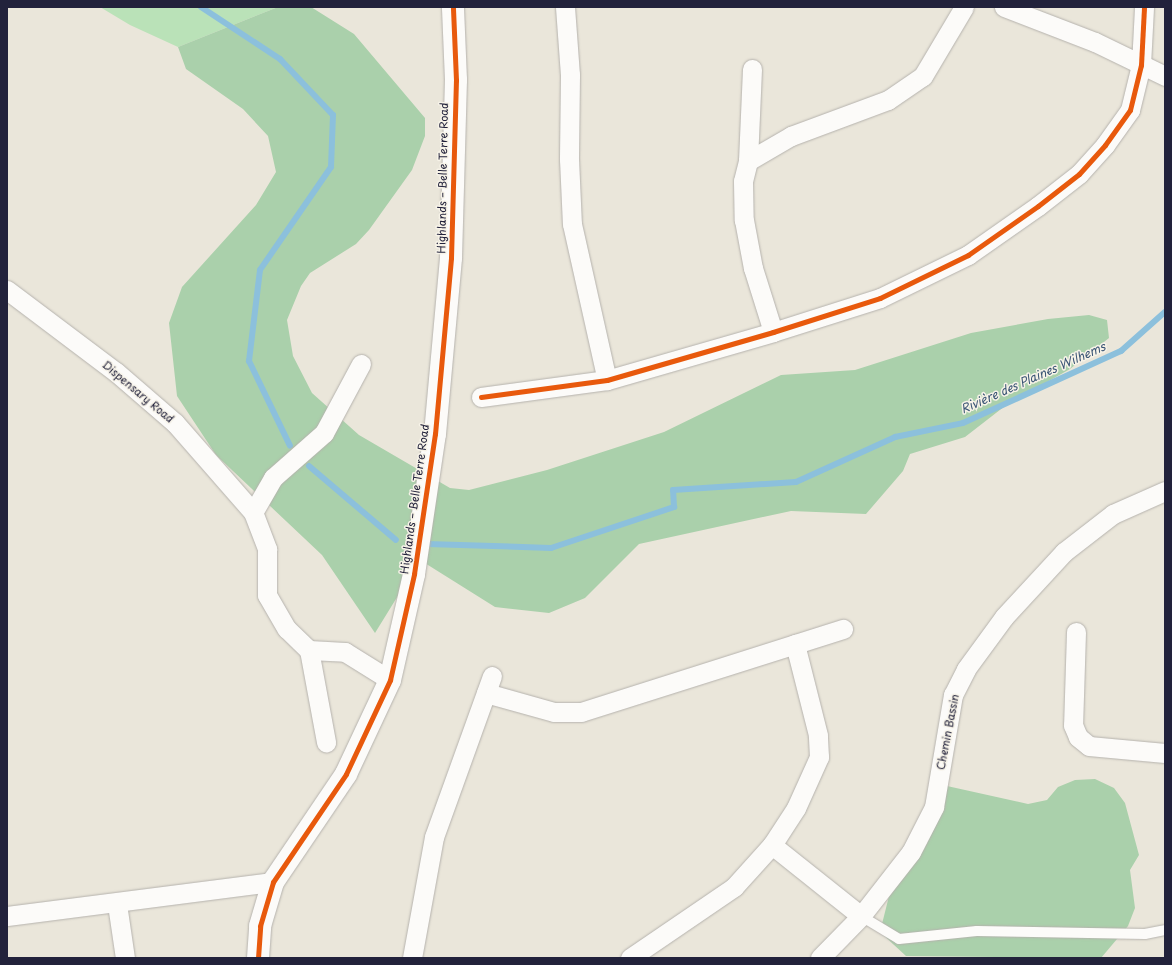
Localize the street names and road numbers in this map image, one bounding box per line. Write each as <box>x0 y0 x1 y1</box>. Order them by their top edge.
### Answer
street label: Highlands – Belle Terre Road <box>435 102 451 254</box>
street label: Dispensary Road <box>99 358 177 426</box>
street label: Highlands – Belle Terre Road <box>398 423 432 575</box>
street label: Chemin Bassin <box>934 692 962 772</box>

